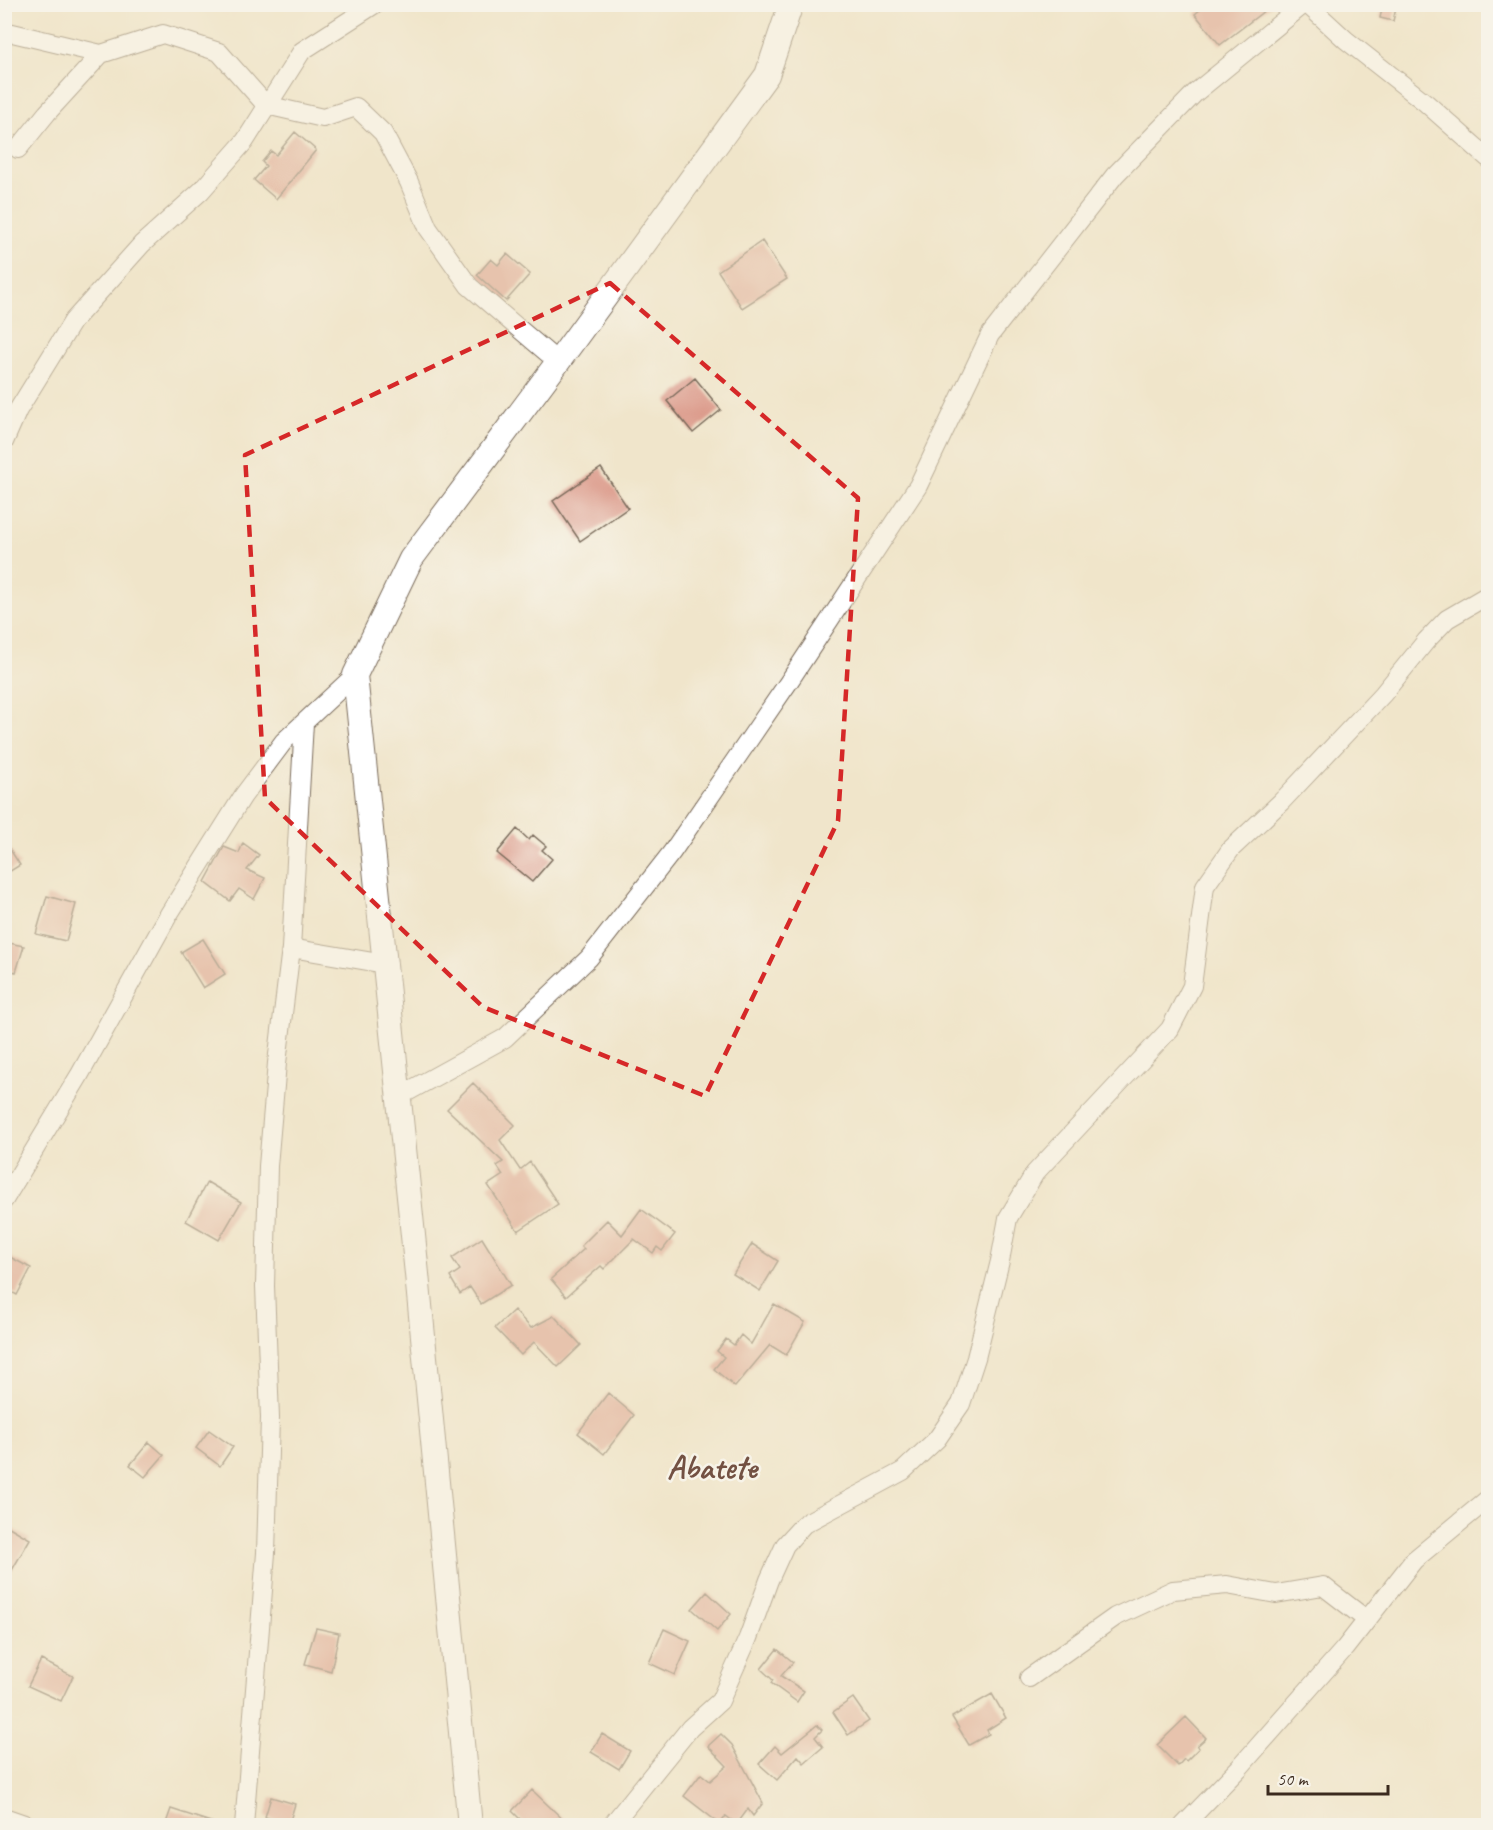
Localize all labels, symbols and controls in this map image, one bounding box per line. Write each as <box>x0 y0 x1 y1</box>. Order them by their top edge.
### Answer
district label: Abatete <box>667 1446 760 1488</box>
scale bar <box>1268 1758 1388 1796</box>
text: 50 m <box>1277 1768 1310 1790</box>

